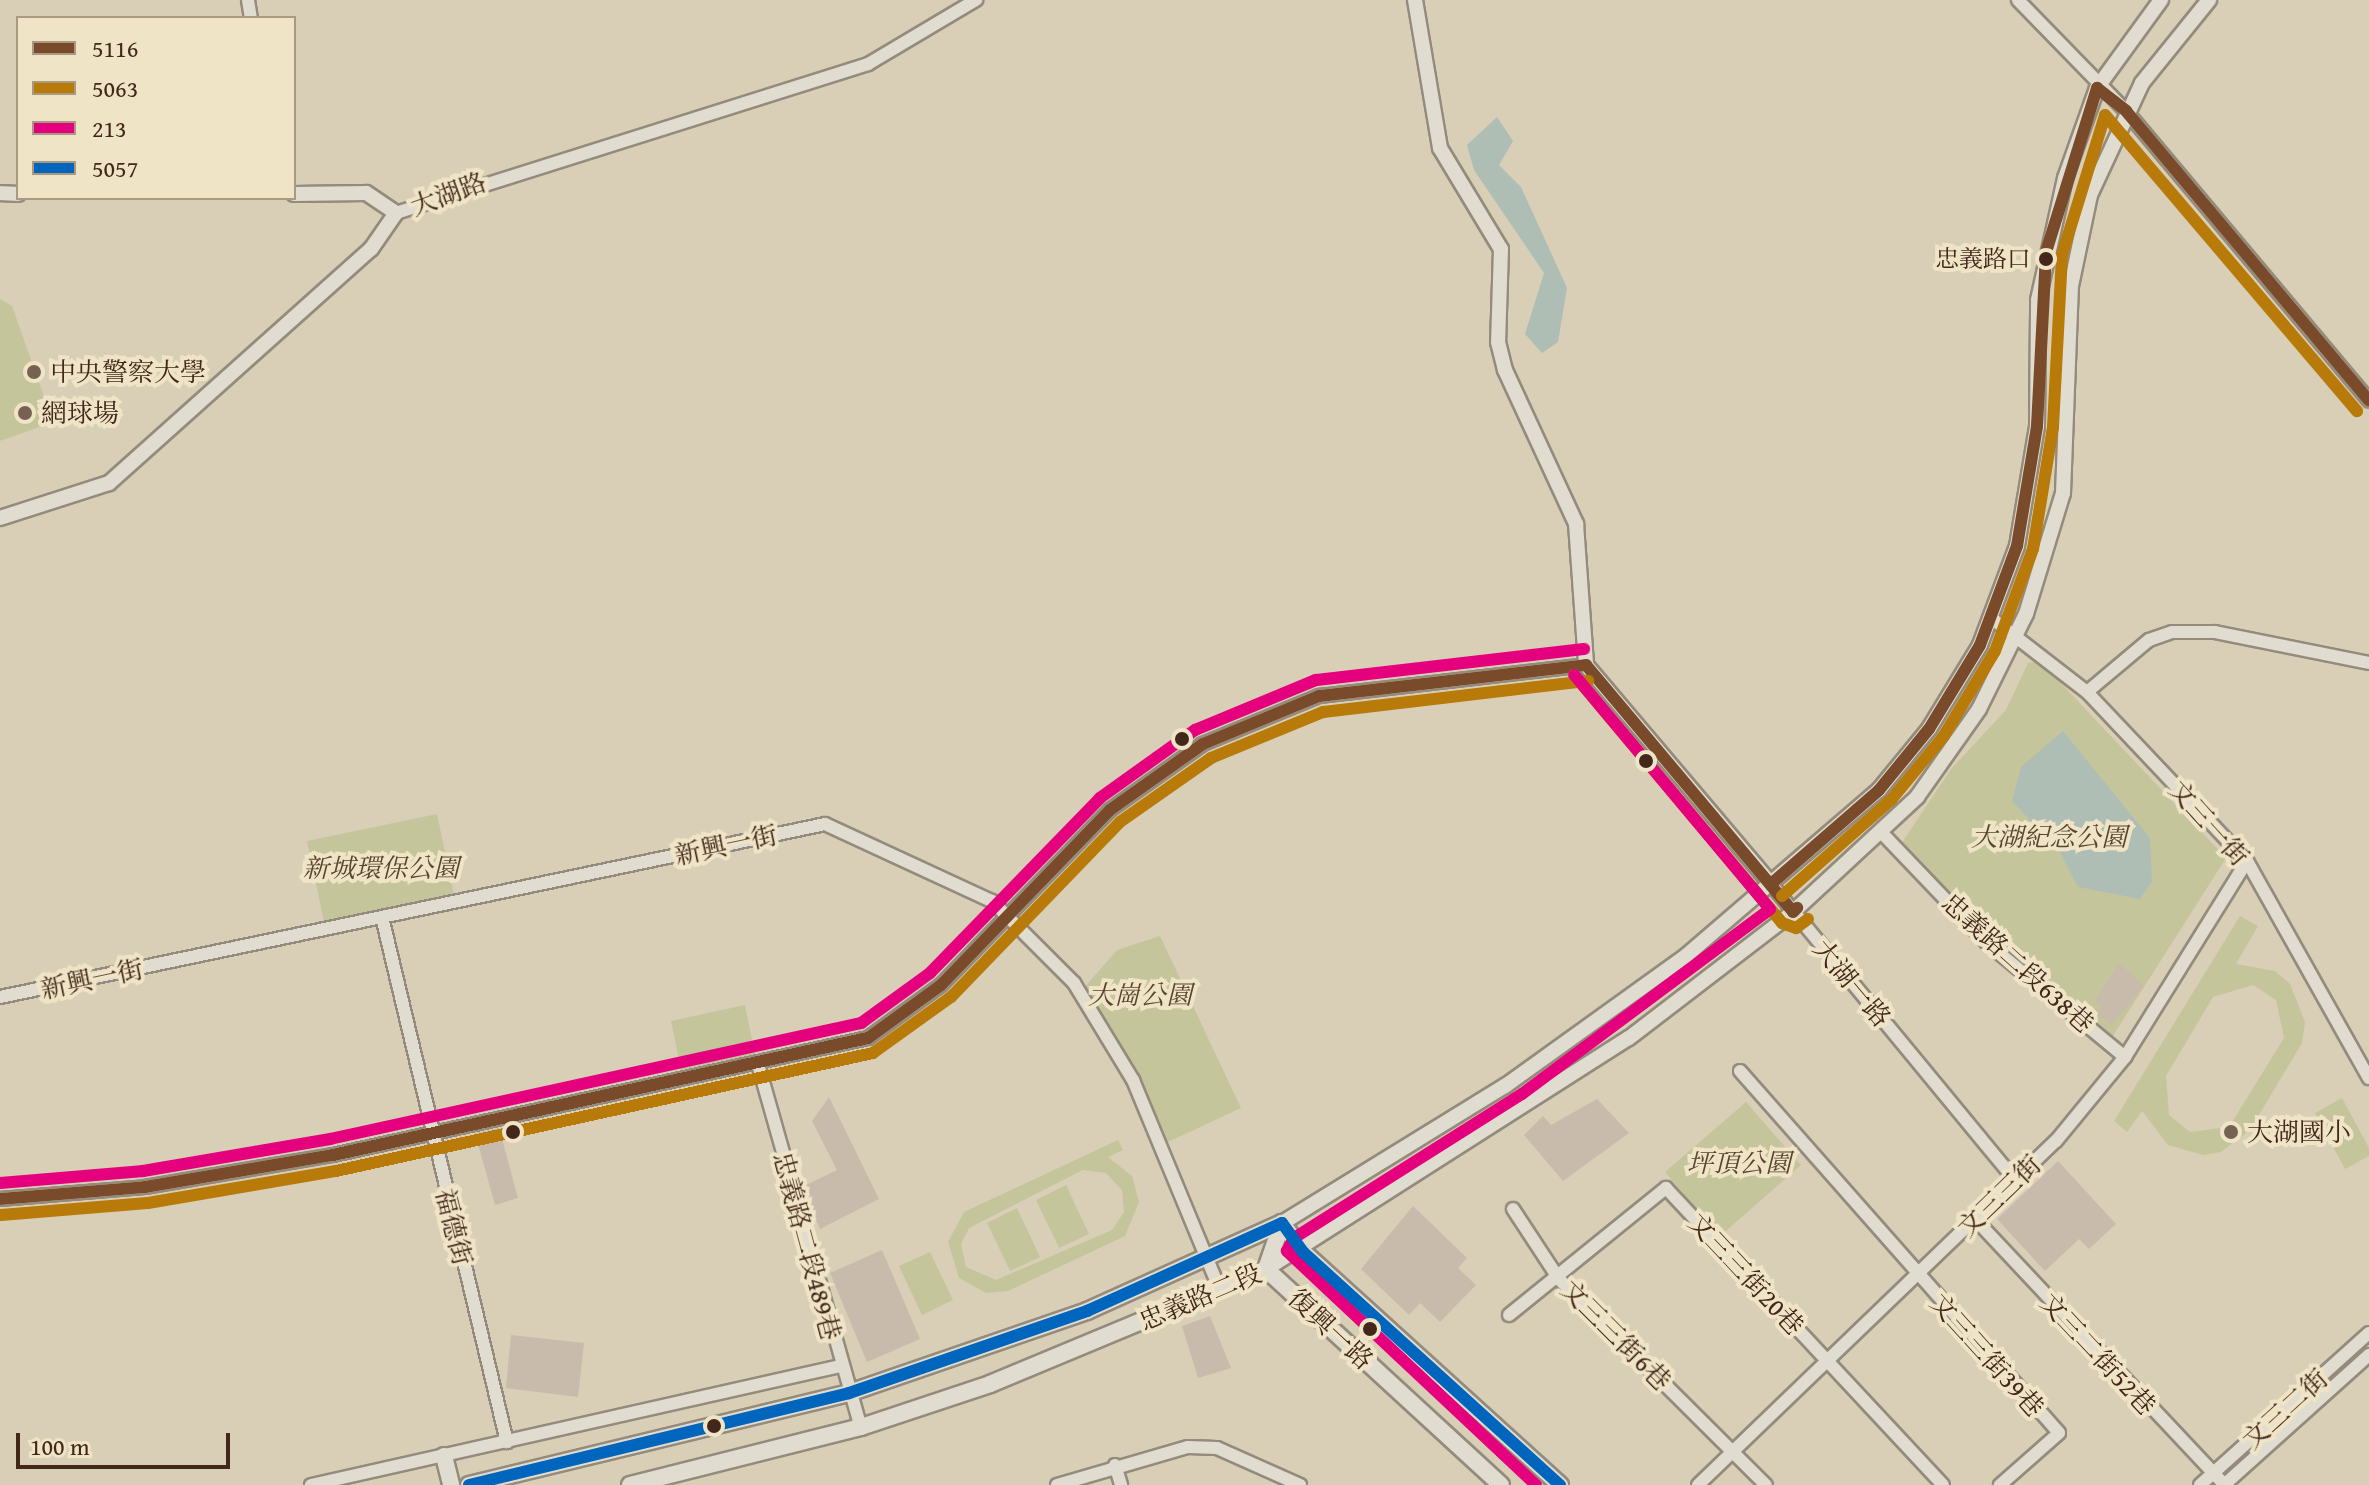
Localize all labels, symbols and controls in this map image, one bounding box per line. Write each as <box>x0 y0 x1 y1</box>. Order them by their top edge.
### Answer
legend <box>16 16 296 200</box>
text: 5116 <box>92 31 138 66</box>
text: 5063 <box>92 71 138 106</box>
text: 213 <box>92 111 127 146</box>
text: 5057 <box>92 151 138 186</box>
street label: 大湖路 <box>406 166 490 222</box>
place label: 忠義路口 <box>1935 245 2031 273</box>
marker: 忠義路口 <box>2038 251 2054 267</box>
place label: 中央警察大學 <box>50 356 206 388</box>
marker: 中央警察大學 <box>25 363 43 381</box>
place label: 網球場 <box>41 397 119 429</box>
marker: 網球場 <box>16 404 34 422</box>
unlabelled marker <box>1174 731 1190 747</box>
unlabelled marker <box>1638 753 1654 769</box>
street label: 文三一街 <box>2163 774 2255 872</box>
street label: 新興一街 <box>672 819 780 871</box>
park label: 大湖紀念公園 <box>1971 821 2127 853</box>
park label: 新城環保公園 <box>303 852 459 884</box>
street label: 忠義路二段638巷 <box>1936 887 2100 1039</box>
street label: 大湖一路 <box>1807 933 1897 1033</box>
street label: 新興一街 <box>38 953 146 1005</box>
park label: 大崗公園 <box>1088 979 1192 1011</box>
place label: 大湖國小 <box>2247 1116 2351 1148</box>
marker: 大湖國小 <box>2222 1123 2240 1141</box>
unlabelled marker <box>505 1124 521 1140</box>
park label: 坪頂公園 <box>1687 1147 1791 1179</box>
street label: 忠義路二段489巷 <box>767 1148 847 1344</box>
street label: 文三三街 <box>1951 1149 2047 1243</box>
street label: 福德街 <box>429 1185 479 1269</box>
street label: 文三三街20巷 <box>1682 1207 1810 1341</box>
street label: 忠義路二段 <box>1134 1257 1266 1337</box>
street label: 文三三街6巷 <box>1555 1274 1677 1396</box>
street label: 復興一路 <box>1282 1282 1380 1376</box>
street label: 文三三街39巷 <box>1924 1287 2050 1423</box>
street label: 文三二街52巷 <box>2034 1287 2162 1421</box>
unlabelled marker <box>1362 1321 1378 1337</box>
street label: 文三二街 <box>2236 1363 2334 1455</box>
scale bar <box>20 1417 234 1467</box>
unlabelled marker <box>706 1418 722 1434</box>
text: 100 m <box>30 1429 90 1464</box>

